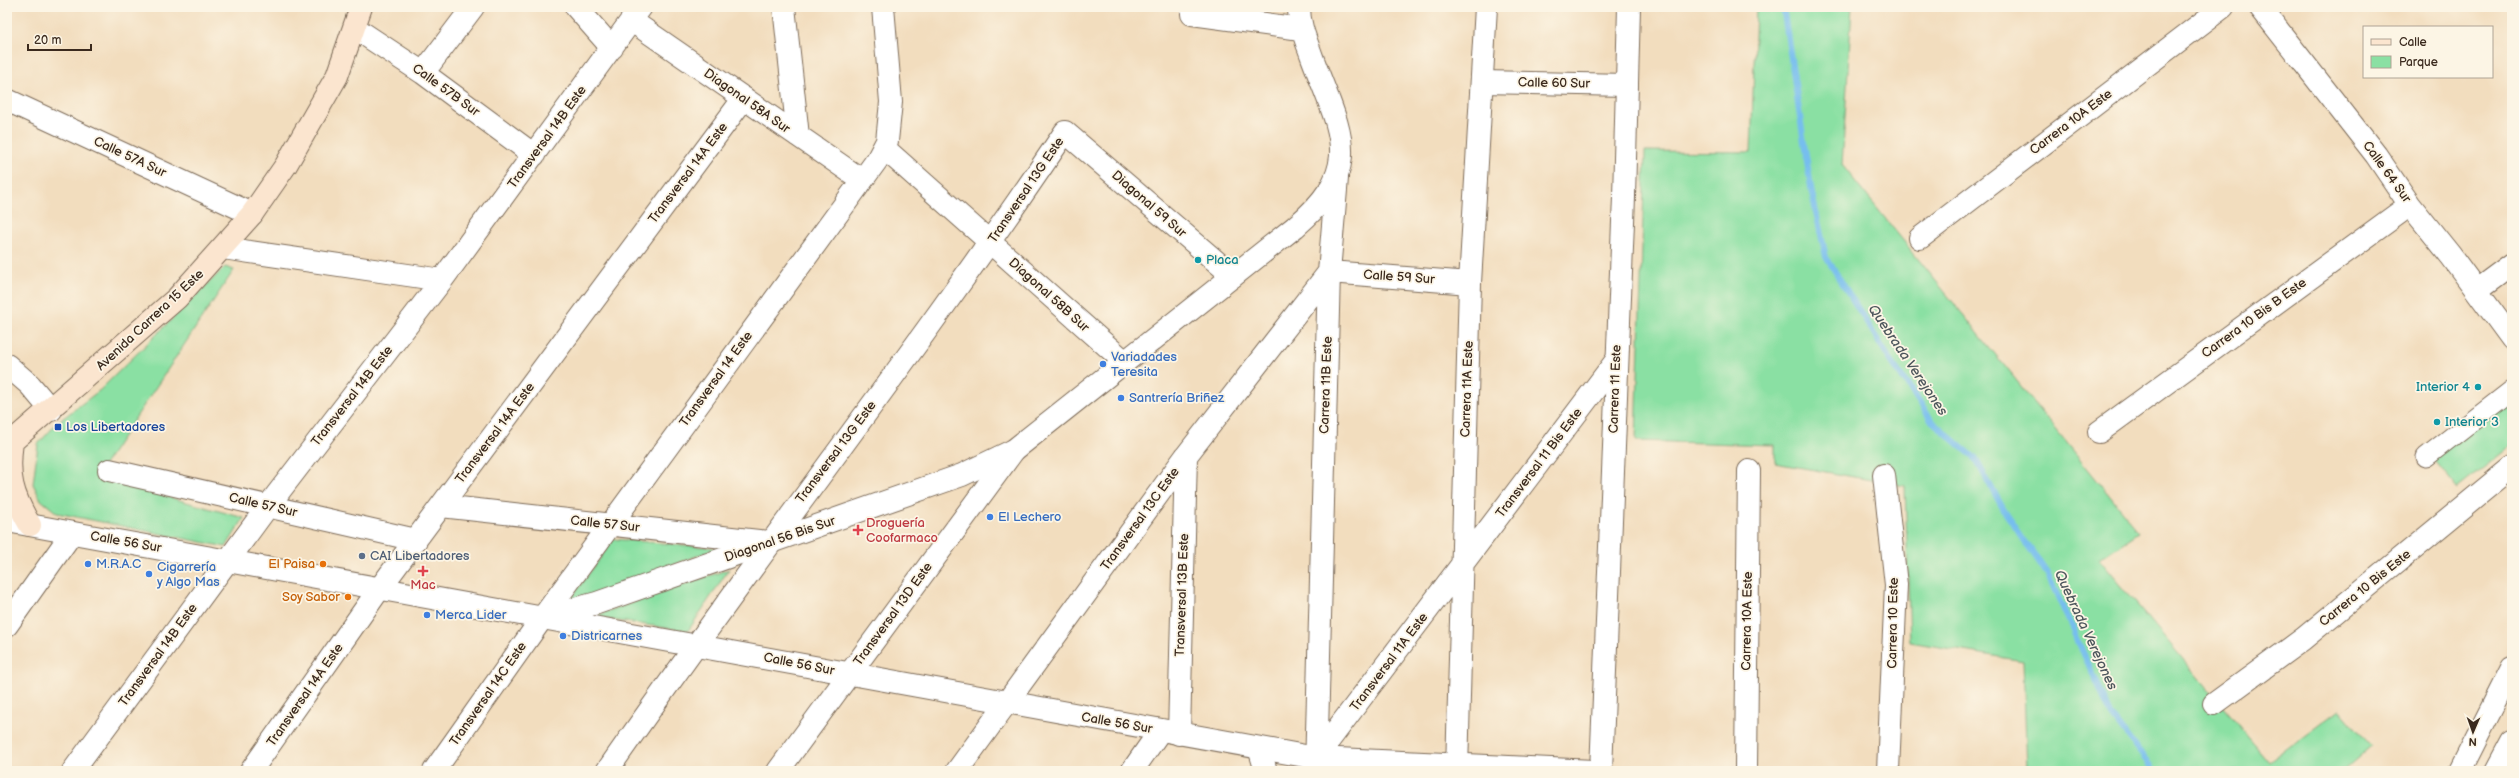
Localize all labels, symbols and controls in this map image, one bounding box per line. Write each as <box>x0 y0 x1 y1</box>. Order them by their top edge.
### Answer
scale bar <box>28 26 91 52</box>
legend <box>2363 26 2493 78</box>
text: 20 m <box>34 33 61 48</box>
text: Calle <box>2399 35 2427 50</box>
text: Parque <box>2399 55 2438 70</box>
street label: Calle 57B Sur <box>409 60 483 120</box>
street label: Diagonal 58A Sur <box>701 65 794 137</box>
street label: Calle 60 Sur <box>1518 74 1591 92</box>
street label: Transversal 14B Este <box>504 82 590 192</box>
street label: Carrera 10A Este <box>2027 86 2116 158</box>
street label: Transversal 14A Este <box>645 119 731 227</box>
street label: Calle 57A Sur <box>91 133 169 181</box>
street label: Transversal 13G Este <box>985 134 1067 246</box>
street label: Calle 64 Sur <box>2359 138 2415 206</box>
street label: Diagonal 59 Sur <box>1108 167 1190 241</box>
place label: Placa <box>1206 252 1239 268</box>
street label: Diagonal 58B Sur <box>1005 255 1093 336</box>
marker: Placa <box>1193 255 1203 265</box>
street label: Avenida Carrera 15 Este <box>93 266 207 374</box>
street label: Calle 59 Sur <box>1363 267 1436 287</box>
street label: Carrera 10 Bis B Este <box>2199 274 2310 361</box>
water label: Quebrada Verejones <box>1865 301 1951 419</box>
street label: Transversal 14 Este <box>676 328 756 430</box>
street label: Carrera 11B Este <box>1316 336 1336 434</box>
street label: Carrera 11A Este <box>1457 340 1477 438</box>
street label: Transversal 14B Este <box>308 342 396 449</box>
street label: Carrera 11 Este <box>1605 344 1625 434</box>
place label: Variadades Teresita <box>1111 349 1177 380</box>
marker: Variadades Teresita <box>1098 359 1108 369</box>
street label: Transversal 14A Este <box>452 379 538 487</box>
place label: Interior 4 <box>2416 379 2470 395</box>
marker: Interior 4 <box>2473 382 2483 392</box>
place label: Santrería Briñez <box>1129 390 1225 406</box>
marker: Santrería Briñez <box>1116 393 1126 403</box>
street label: Transversal 13G Este <box>792 397 880 506</box>
street label: Transversal 11 Bis Este <box>1493 405 1586 521</box>
place label: Interior 3 <box>2445 414 2499 430</box>
marker: Interior 3 <box>2432 417 2442 427</box>
place label: Los Libertadores <box>66 419 166 435</box>
marker: Los Libertadores <box>53 422 63 432</box>
street label: Transversal 13C Este <box>1097 464 1183 574</box>
street label: Calle 57 Sur <box>227 489 299 521</box>
place label: El Lechero <box>998 509 1061 525</box>
street label: Calle 57 Sur <box>570 512 641 536</box>
street label: Diagonal 56 Bis Sur <box>722 512 838 565</box>
marker: El Lechero <box>985 512 995 522</box>
place label: Droguería Coofarmaco <box>866 515 938 546</box>
marker: Droguería Coofarmaco <box>853 525 863 535</box>
street label: Calle 56 Sur <box>89 528 163 556</box>
street label: Transversal 13B Este <box>1172 533 1192 657</box>
street label: Carrera 10 Bis Este <box>2316 546 2414 630</box>
place label: CAI Libertadores <box>370 548 470 564</box>
marker: CAI Libertadores <box>357 551 367 561</box>
place label: M.R.A.C <box>96 556 141 572</box>
place label: El Paisa <box>268 556 315 572</box>
marker: M.R.A.C <box>83 559 93 569</box>
place label: Cigarrería y Algo Mas <box>156 559 220 590</box>
marker: El Paisa <box>318 559 328 569</box>
street label: Transversal 13D Este <box>850 559 936 669</box>
marker: Mac <box>418 566 428 576</box>
water label: Quebrada Verejones <box>2051 567 2121 693</box>
marker: Cigarrería y Algo Mas <box>144 569 154 579</box>
street label: Carrera 10A Este <box>1738 571 1756 671</box>
place label: Mac <box>410 577 436 593</box>
street label: Carrera 10 Este <box>1884 577 1902 669</box>
place label: Soy Sabor <box>282 589 340 605</box>
marker: Soy Sabor <box>343 592 353 602</box>
street label: Transversal 14B Este <box>115 600 201 710</box>
place label: Merca Lider <box>435 607 507 623</box>
street label: Transversal 11A Este <box>1347 609 1431 714</box>
marker: Merca Lider <box>422 610 432 620</box>
place label: Districarnes <box>571 628 643 644</box>
marker: Districarnes <box>558 631 568 641</box>
street label: Transversal 14C Este <box>446 639 530 749</box>
street label: Transversal 14A Este <box>263 640 347 750</box>
street label: Calle 56 Sur <box>762 649 836 679</box>
street label: Calle 56 Sur <box>1080 709 1154 737</box>
north arrow <box>2453 712 2493 752</box>
text: N <box>2468 735 2477 748</box>

